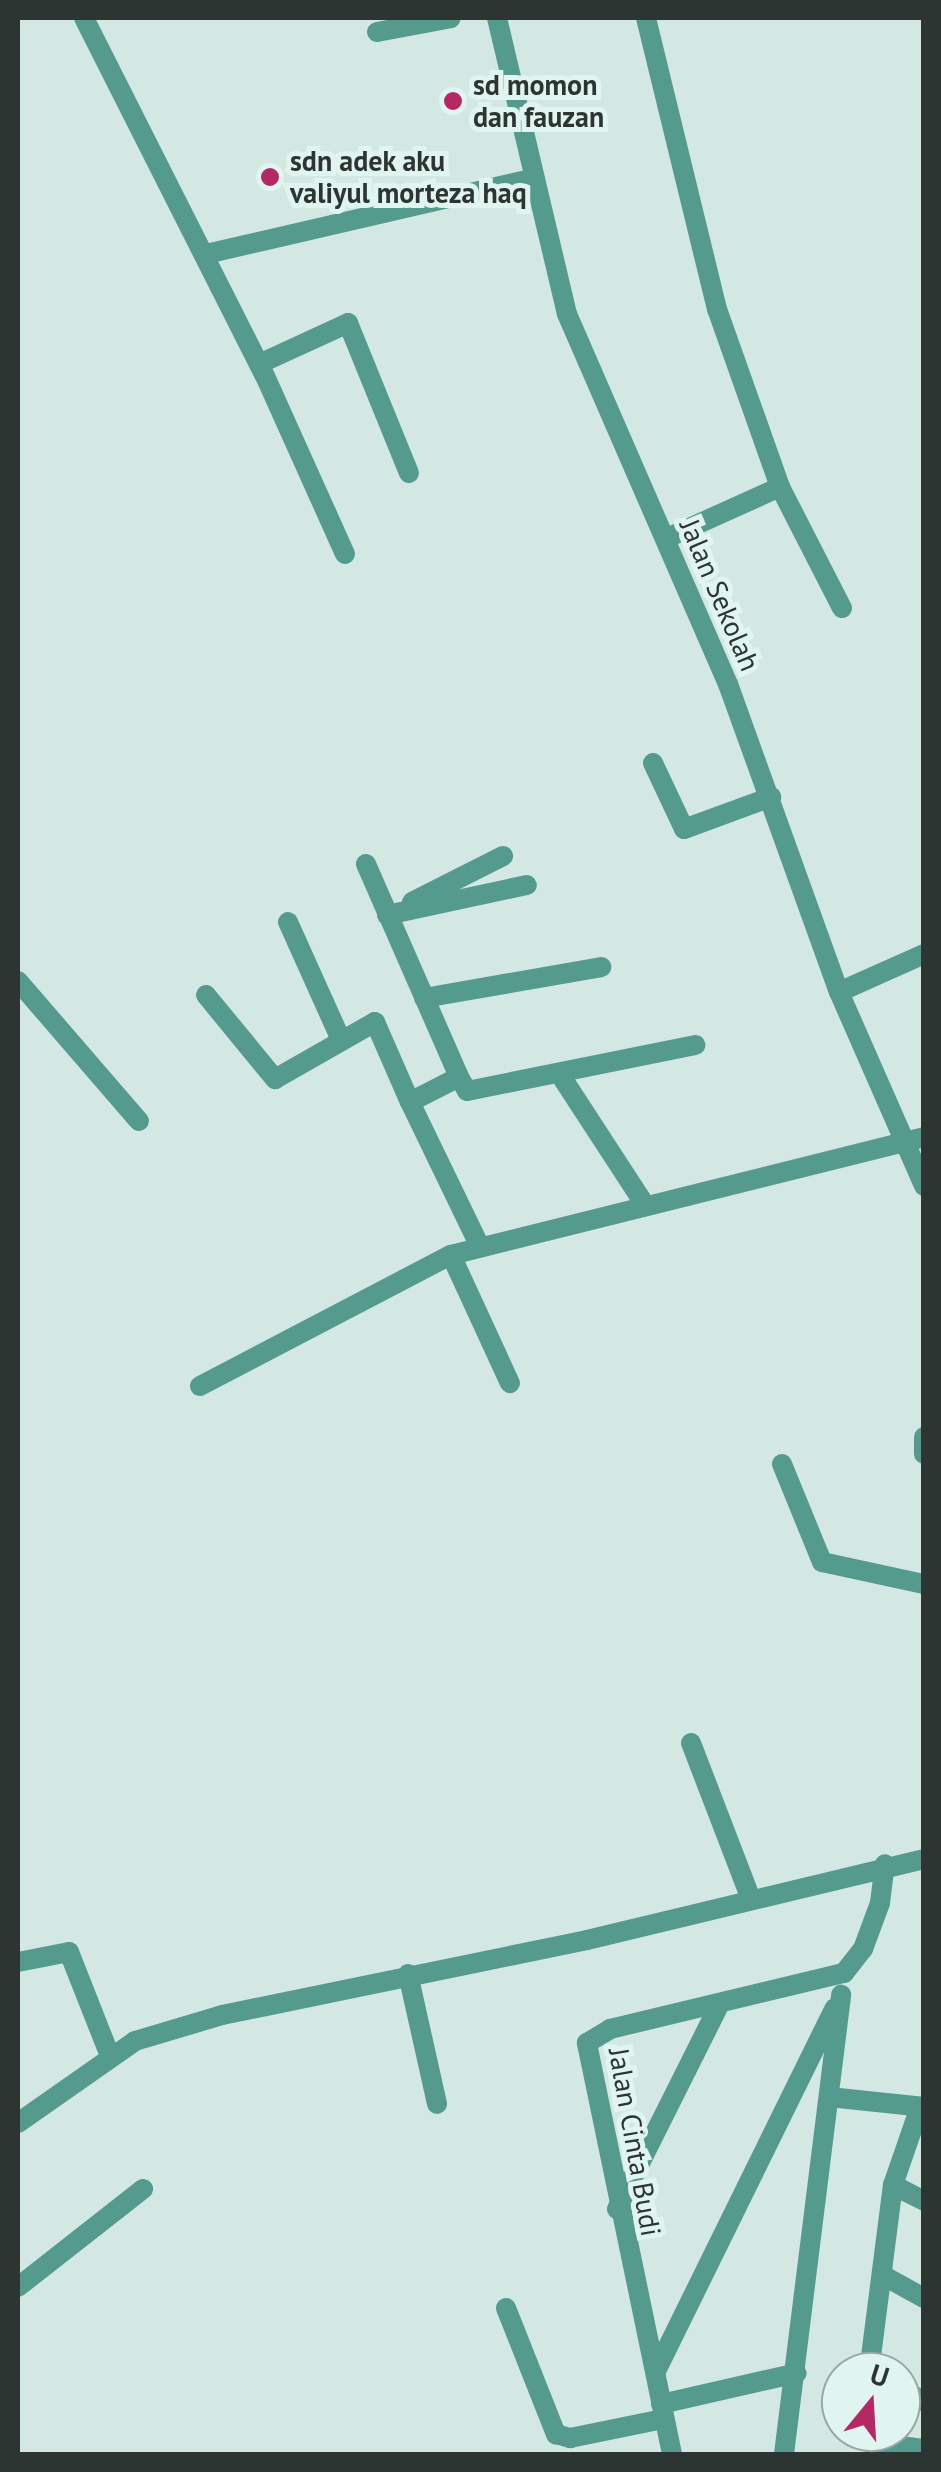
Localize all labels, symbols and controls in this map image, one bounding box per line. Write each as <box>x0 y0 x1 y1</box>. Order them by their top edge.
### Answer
place label: sd momon dan fauzan <box>473 68 604 134</box>
marker: sd momon dan fauzan <box>442 90 464 112</box>
place label: sdn adek aku valiyul morteza haq <box>290 144 527 210</box>
marker: sdn adek aku valiyul morteza haq <box>259 166 281 188</box>
street label: Jalan Sekolah <box>673 514 767 676</box>
street label: Jalan Cinta Budi <box>602 2045 668 2239</box>
north arrow <box>821 2352 921 2452</box>
text: U <box>866 2355 894 2395</box>

